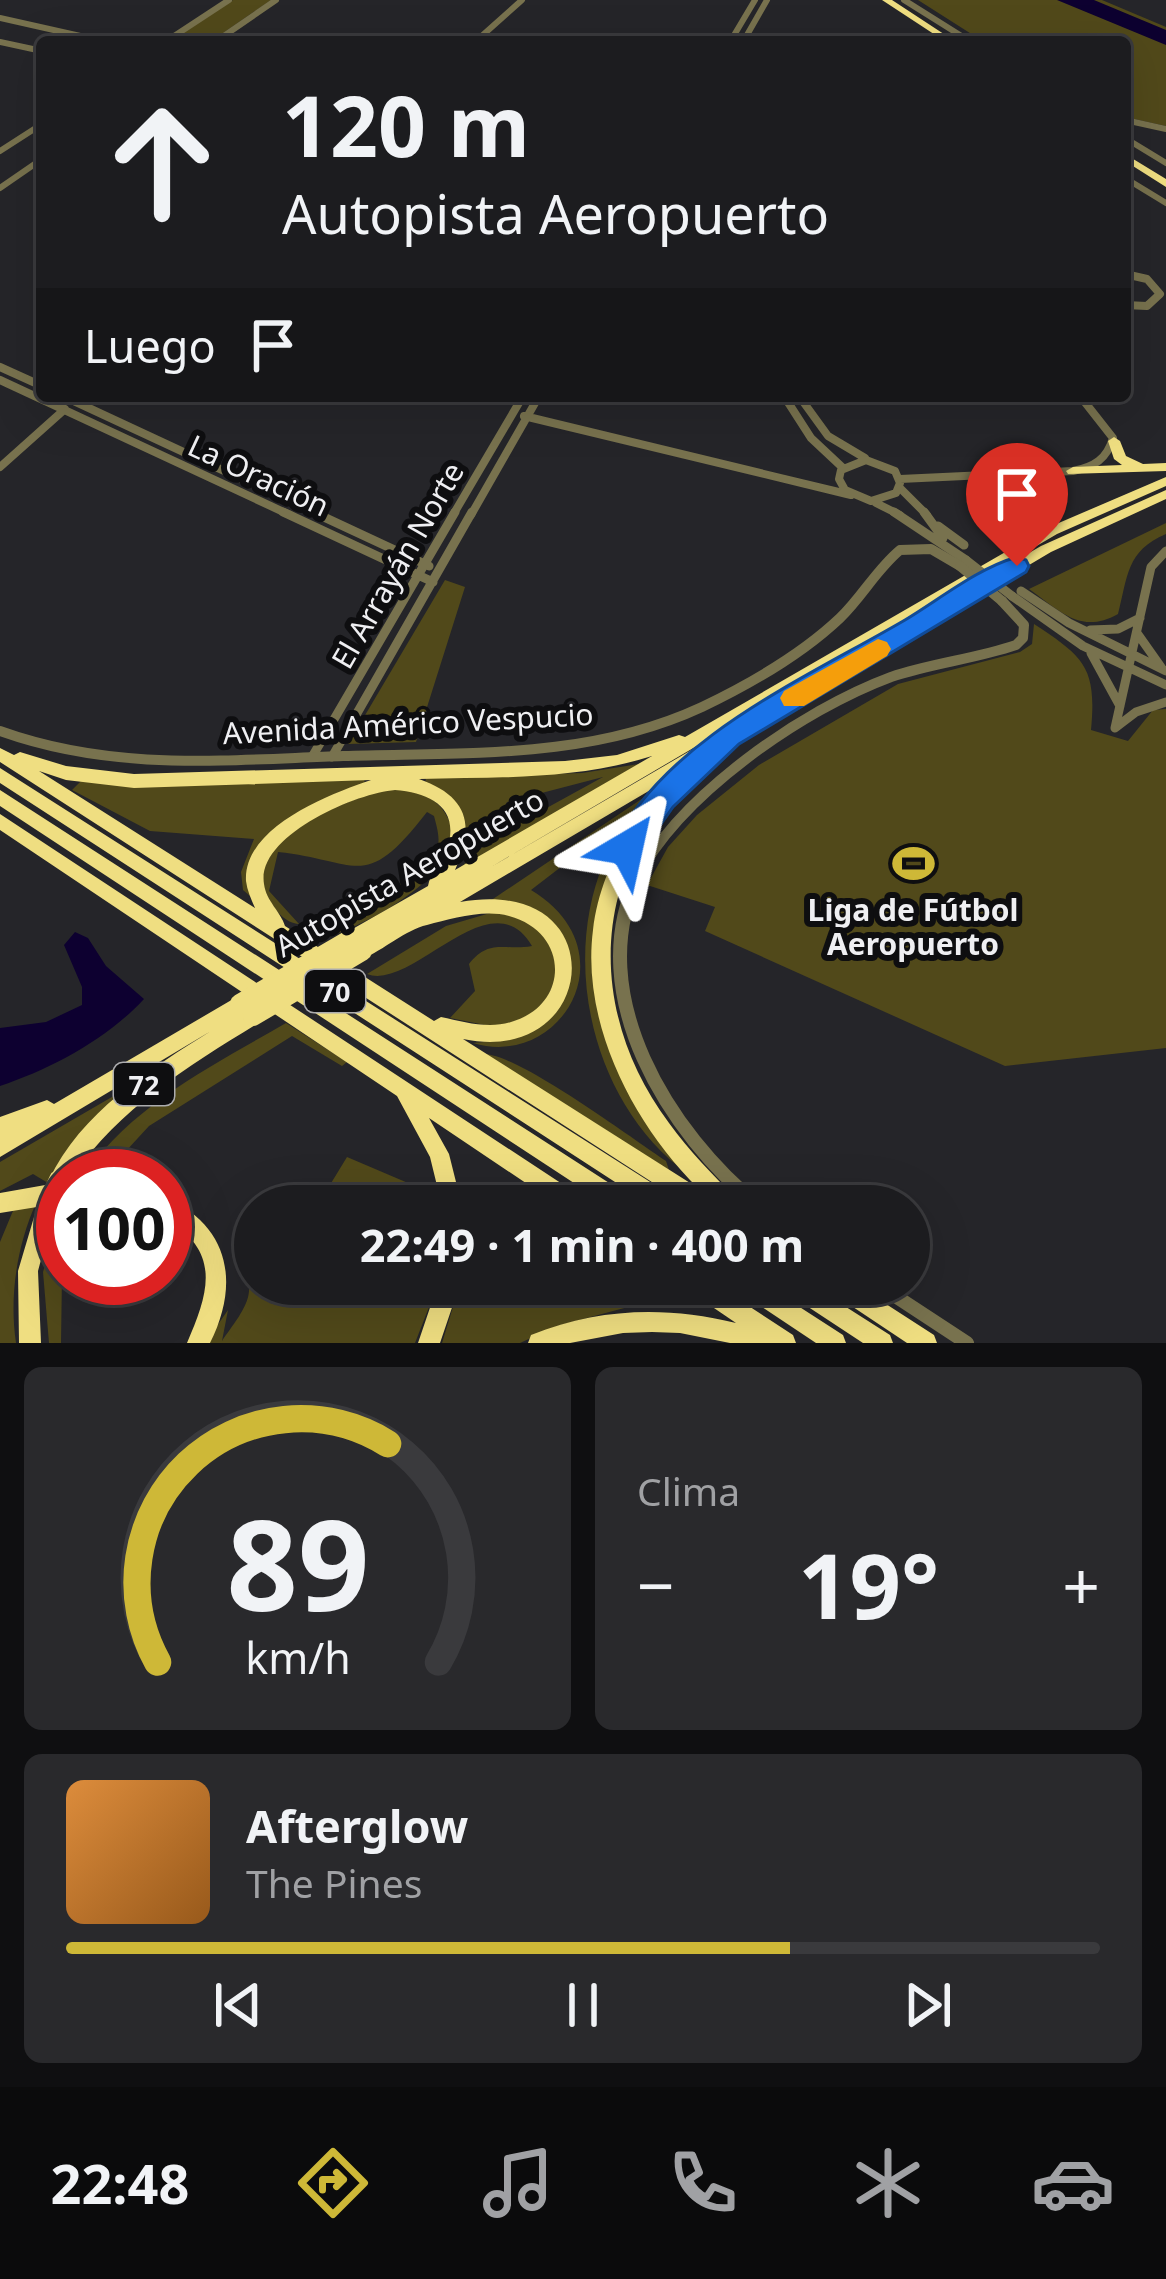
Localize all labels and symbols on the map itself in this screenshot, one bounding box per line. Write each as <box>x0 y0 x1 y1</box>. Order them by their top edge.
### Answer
street label: La Oración <box>182 424 336 526</box>
pin <box>966 443 1068 566</box>
street label: El Arrayán Norte <box>321 454 473 676</box>
street label: Avenida Américo Vespucio <box>222 693 594 753</box>
street label: Autopista Aeropuerto <box>267 778 551 966</box>
position arrow <box>564 785 690 911</box>
sports icon: Liga de Fútbol Aeropuerto <box>890 840 936 886</box>
place label: Liga de Fútbol Aeropuerto <box>808 889 1018 964</box>
road number: 70 <box>305 970 365 1012</box>
road number: 72 <box>114 1063 174 1105</box>
speed limit sign: 100 <box>36 1149 192 1305</box>

